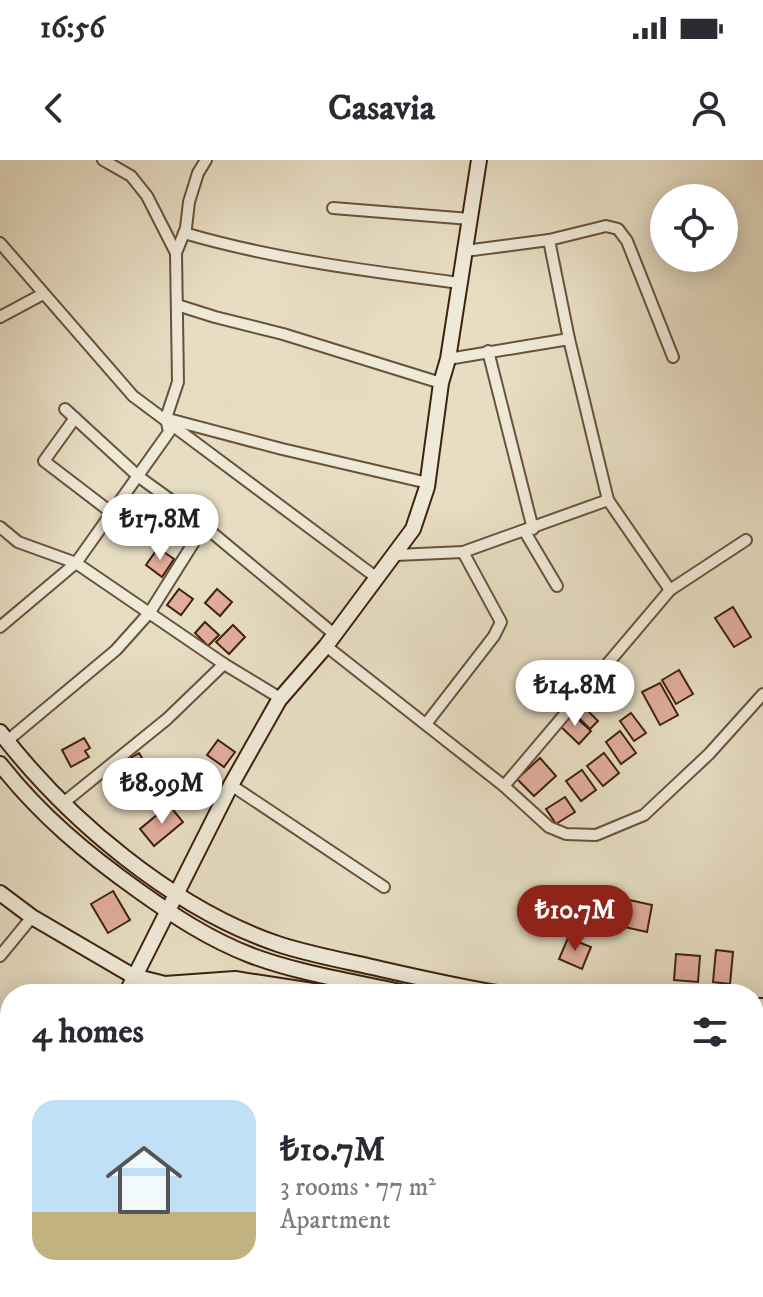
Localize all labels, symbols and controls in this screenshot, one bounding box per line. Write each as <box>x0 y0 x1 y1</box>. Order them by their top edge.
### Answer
text: 16:56 <box>40 10 105 47</box>
icon: back <box>32 86 76 130</box>
text: Casavia <box>328 86 435 131</box>
icon: person <box>687 86 731 130</box>
map controls <box>650 184 738 272</box>
button: locate <box>650 184 738 272</box>
pin: ₺17.8M <box>95 494 225 562</box>
text: ₺17.8M <box>120 503 200 536</box>
pin: ₺14.8M <box>510 660 640 728</box>
text: ₺14.8M <box>534 669 616 702</box>
pin: ₺8.99M <box>97 758 227 826</box>
text: ₺8.99M <box>120 767 204 800</box>
pin: ₺10.7M <box>510 885 640 953</box>
text: ₺10.7M <box>535 894 615 927</box>
icon: filters <box>688 1010 732 1054</box>
text: 4 homes <box>32 1011 144 1053</box>
text: ₺10.7M <box>280 1129 385 1171</box>
icon: home <box>96 1132 192 1228</box>
text: 3 rooms · 77 m² <box>280 1171 436 1204</box>
text: Apartment <box>280 1204 391 1237</box>

